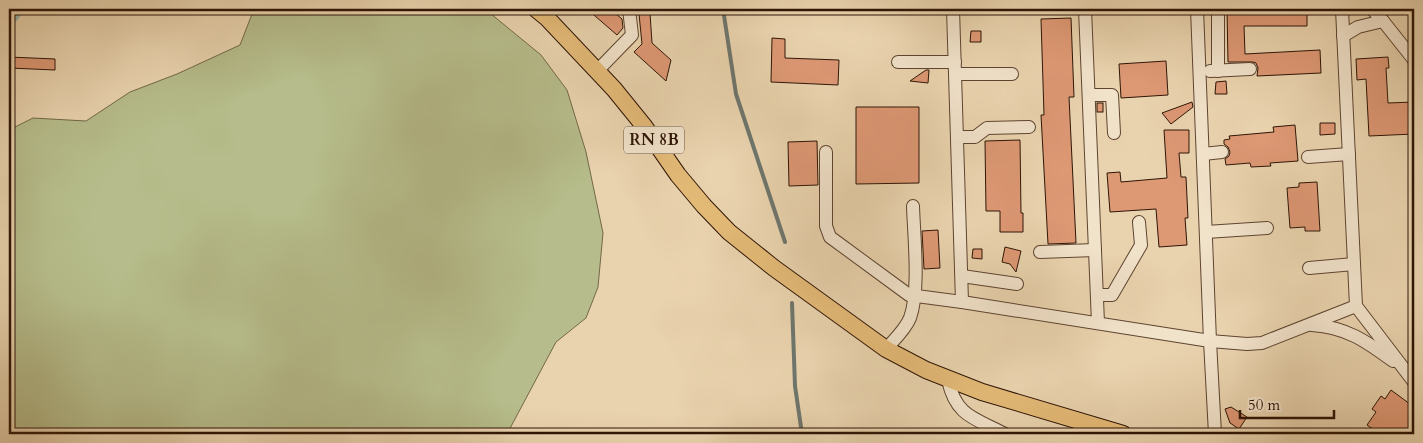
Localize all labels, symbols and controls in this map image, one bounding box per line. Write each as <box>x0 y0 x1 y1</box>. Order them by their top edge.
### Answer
road number: RN 8B <box>624 126 684 154</box>
scale bar <box>1240 388 1334 420</box>
text: 50 m <box>1248 395 1280 415</box>

